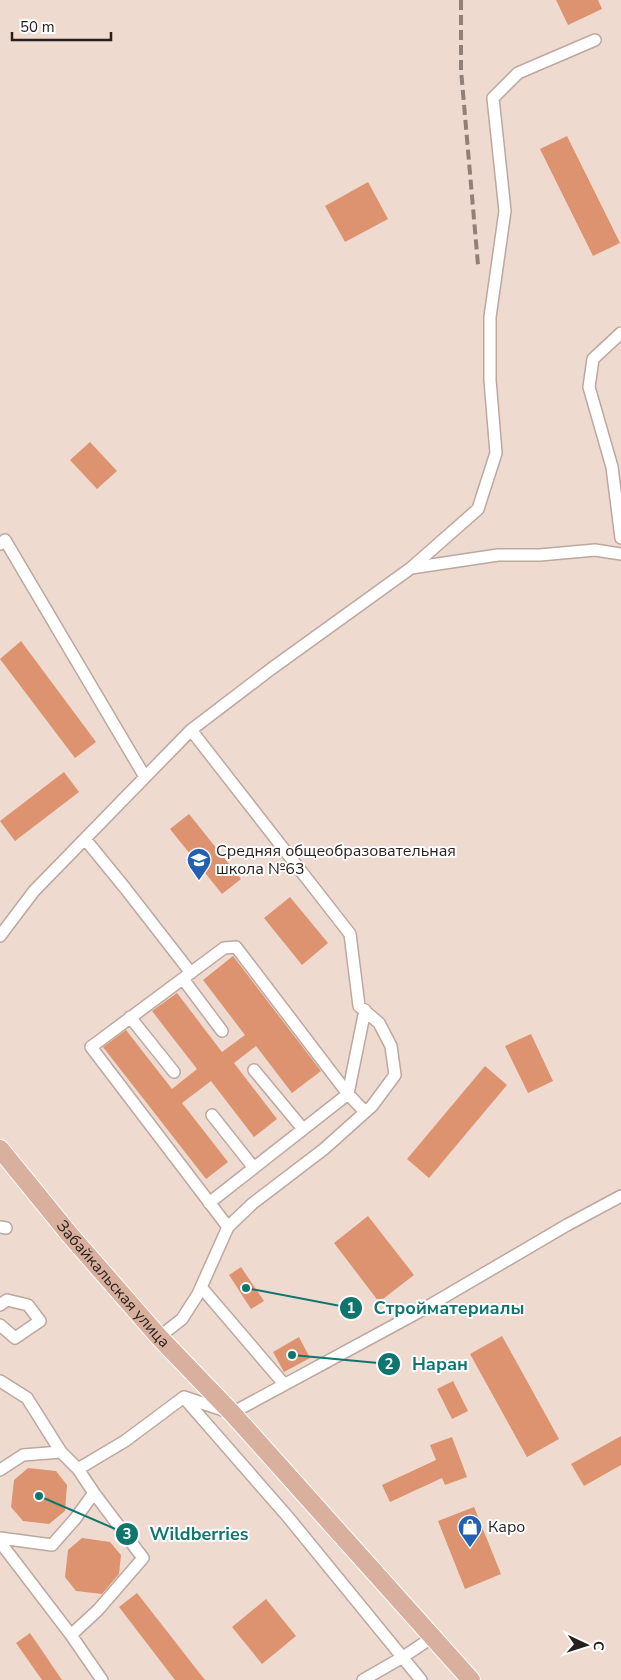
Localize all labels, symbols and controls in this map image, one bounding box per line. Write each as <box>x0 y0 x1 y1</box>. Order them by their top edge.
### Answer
scale bar <box>12 10 111 42</box>
text: 50 m <box>20 17 55 37</box>
place label: Средняя общеобразовательная школа №63 <box>216 840 456 880</box>
school or university icon: Средняя общеобразовательная школа №63 <box>186 847 212 881</box>
street label: Забайкальская улица <box>51 1215 175 1353</box>
callout: Стройматериалы <box>338 1292 534 1325</box>
text: Стройматериалы <box>374 1296 524 1320</box>
text: 1 <box>346 1298 356 1318</box>
callout: Наран <box>377 1348 478 1381</box>
text: Наран <box>412 1352 468 1376</box>
text: 2 <box>384 1354 394 1374</box>
shop icon: Каро <box>457 1514 483 1548</box>
place label: Каро <box>488 1516 525 1538</box>
callout: Wildberries <box>115 1517 259 1550</box>
text: Wildberries <box>150 1522 249 1546</box>
text: 3 <box>122 1524 132 1544</box>
north arrow <box>561 1620 611 1670</box>
text: С <box>589 1640 608 1652</box>

